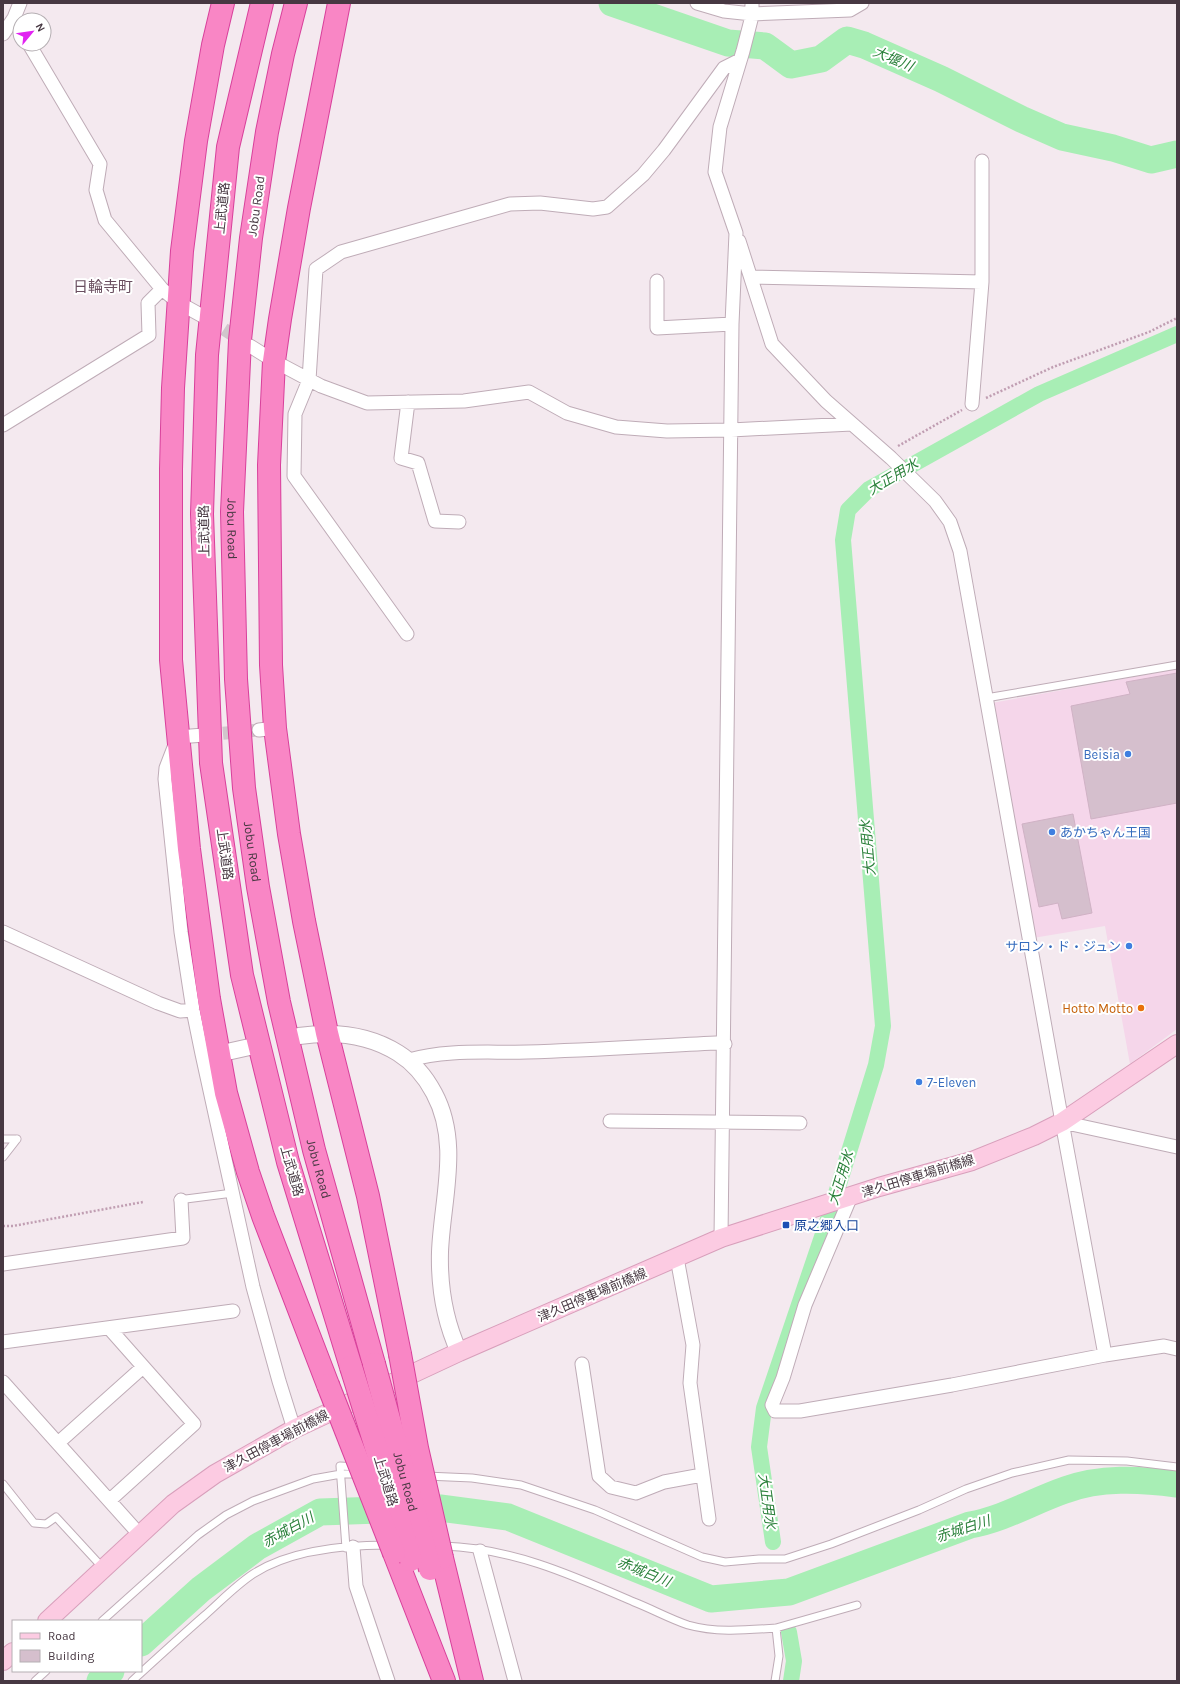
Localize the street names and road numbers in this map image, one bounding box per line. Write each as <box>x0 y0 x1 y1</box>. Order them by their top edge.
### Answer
street label: Jobu Road <box>244 175 268 237</box>
street label: 上武道路 <box>212 181 232 235</box>
street label: Jobu Road <box>224 498 241 559</box>
street label: 上武道路 <box>196 505 212 557</box>
street label: Jobu Road <box>241 821 265 883</box>
street label: 上武道路 <box>214 827 236 881</box>
street label: Jobu Road <box>304 1138 335 1200</box>
street label: 上武道路 <box>278 1144 306 1198</box>
street label: 津久田停車場前橋線 <box>860 1152 976 1200</box>
street label: 津久田停車場前橋線 <box>535 1265 649 1325</box>
street label: 津久田停車場前橋線 <box>221 1407 331 1475</box>
street label: Jobu Road <box>391 1450 421 1513</box>
street label: 上武道路 <box>371 1454 401 1508</box>

